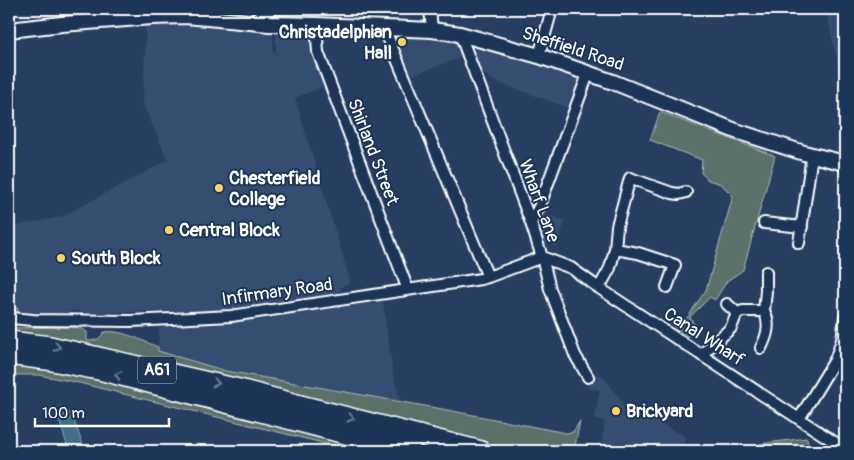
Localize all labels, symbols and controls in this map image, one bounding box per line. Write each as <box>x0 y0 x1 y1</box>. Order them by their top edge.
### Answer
place label: Christadelphian Hall <box>279 21 392 65</box>
street label: Sheffield Road <box>519 22 627 76</box>
marker: Christadelphian Hall <box>396 36 408 48</box>
street label: Shirland Street <box>342 95 404 209</box>
street label: Wharf Lane <box>513 156 565 246</box>
place label: Chesterfield College <box>229 167 321 211</box>
marker: Chesterfield College <box>213 182 225 194</box>
place label: Central Block <box>179 219 280 242</box>
marker: Central Block <box>163 224 175 236</box>
place label: South Block <box>71 247 161 270</box>
marker: South Block <box>55 252 67 264</box>
street label: Infirmary Road <box>220 273 334 311</box>
street label: Canal Wharf <box>659 302 749 372</box>
one-way arrow <box>53 341 61 352</box>
road number: A61 <box>138 356 176 384</box>
one-way arrow <box>115 371 123 381</box>
one-way arrow <box>211 377 220 388</box>
scale bar <box>35 395 169 427</box>
place label: Brickyard <box>626 400 694 423</box>
text: 100 m <box>42 404 85 423</box>
marker: Brickyard <box>610 405 622 417</box>
one-way arrow <box>347 413 355 423</box>

